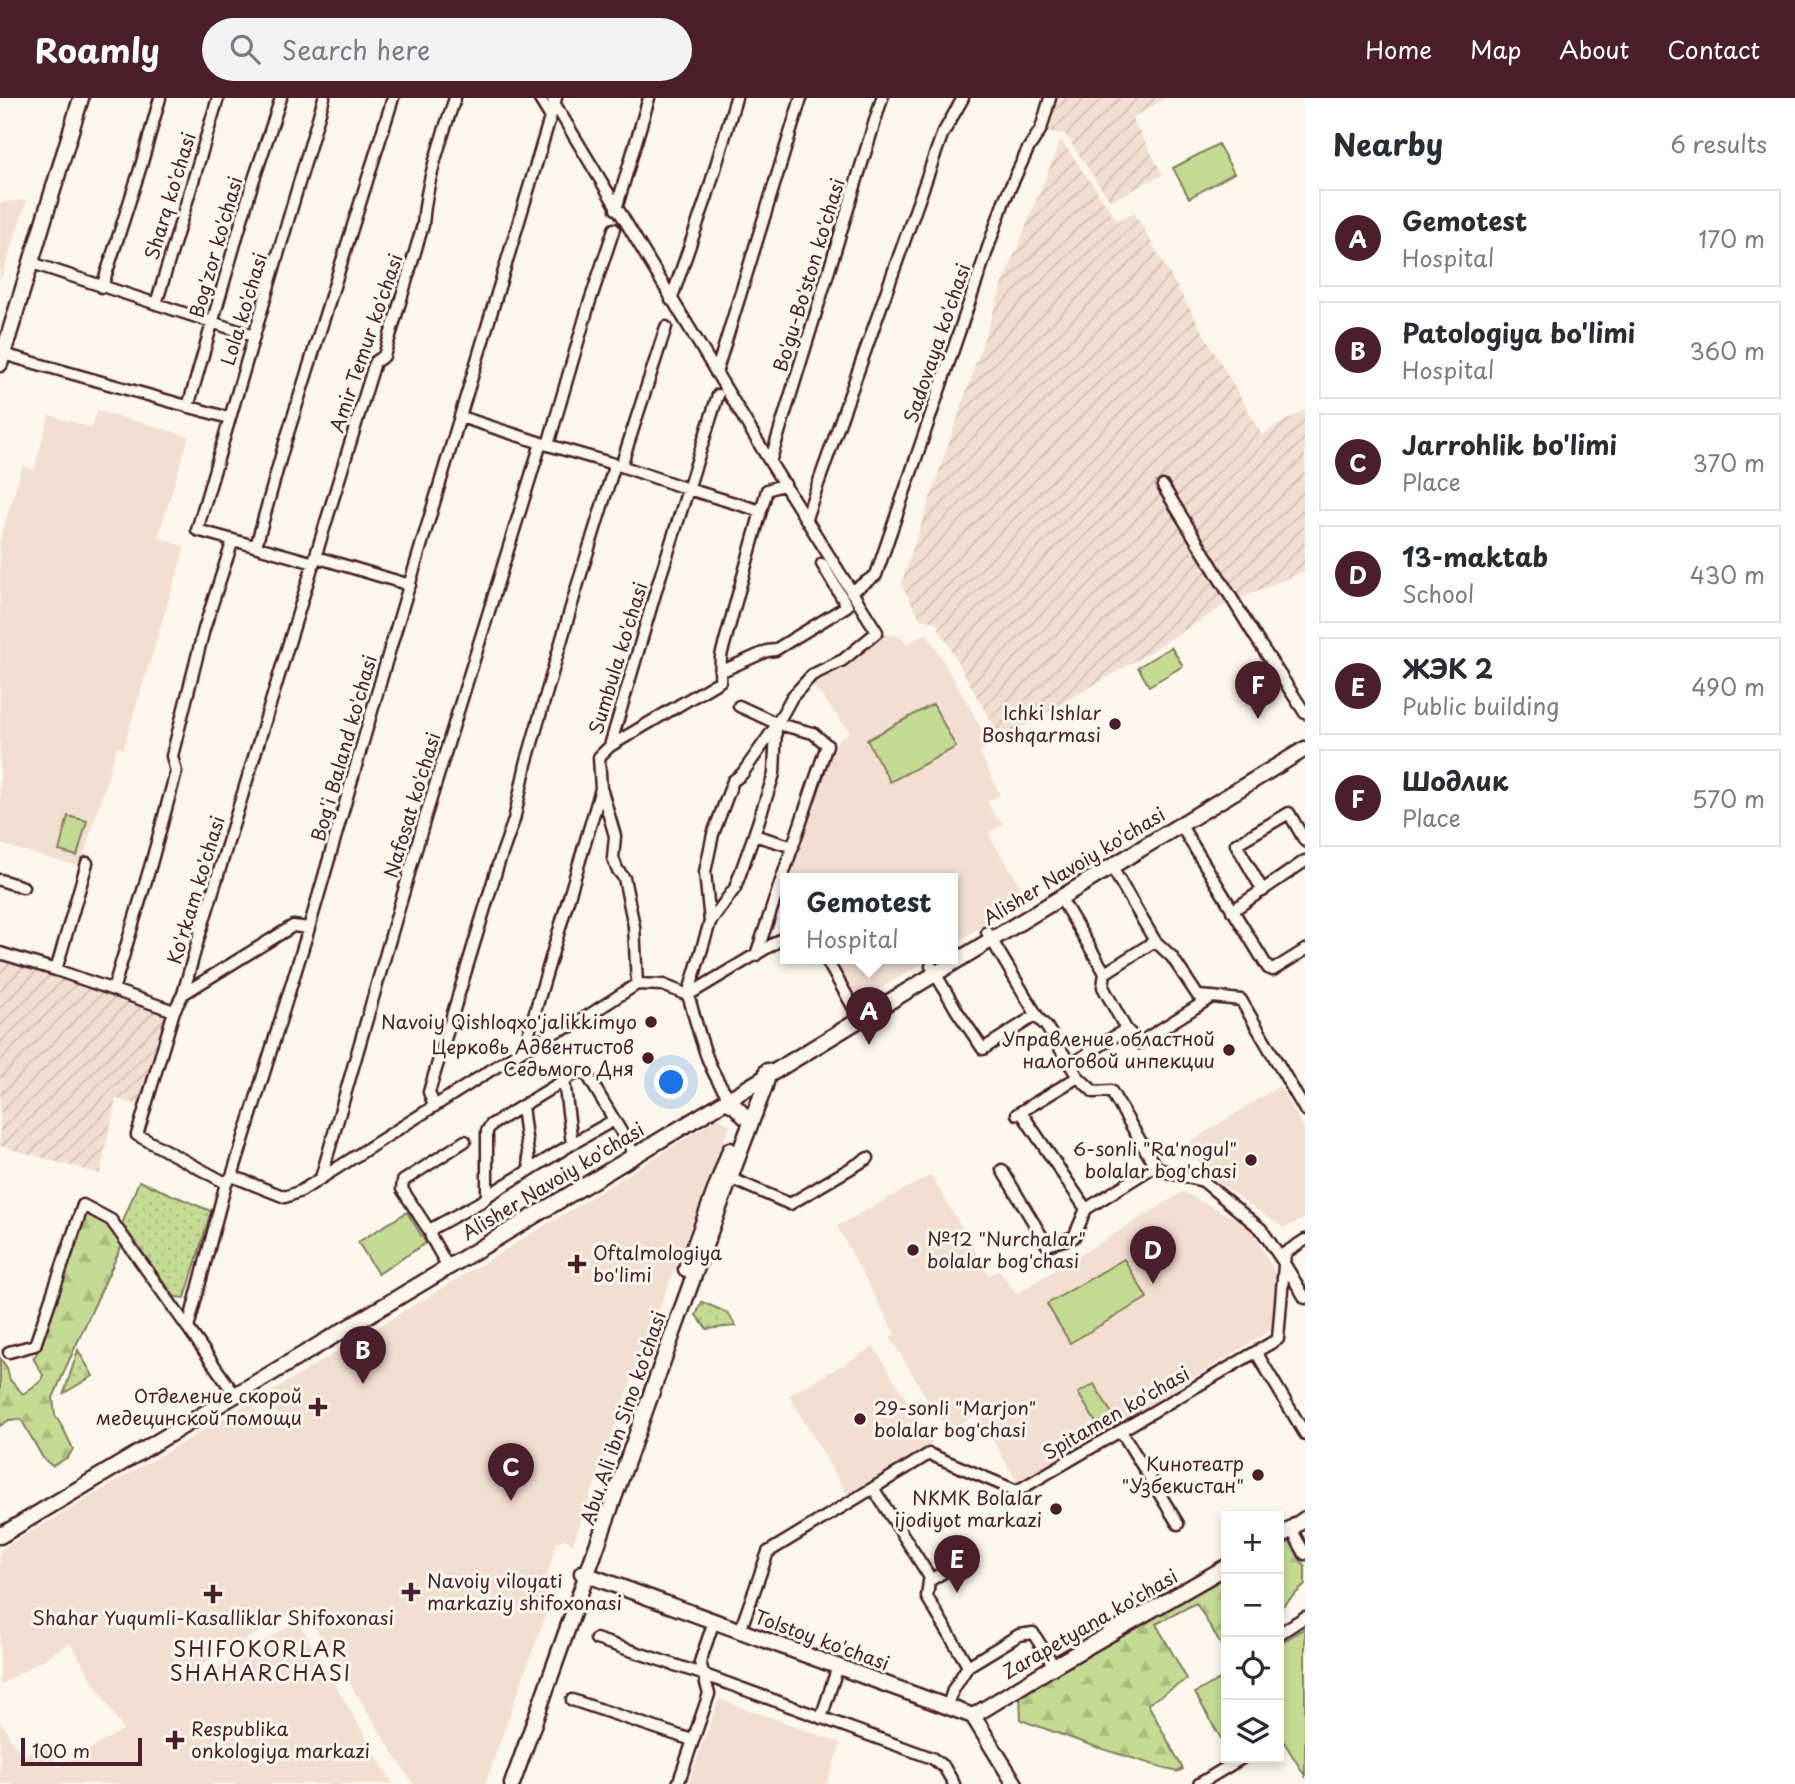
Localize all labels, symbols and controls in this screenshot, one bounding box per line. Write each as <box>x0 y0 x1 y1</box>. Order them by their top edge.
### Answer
search box <box>202 18 692 81</box>
text: Roamly <box>35 24 160 74</box>
icon: search <box>226 30 264 68</box>
text: Search here <box>282 30 430 69</box>
text: Home <box>1365 31 1432 67</box>
text: Map <box>1470 31 1521 67</box>
text: About <box>1559 31 1629 67</box>
text: Contact <box>1667 31 1760 67</box>
text: Nearby <box>1333 121 1443 166</box>
text: 6 results <box>1671 126 1767 161</box>
street label: Sharq ko'chasi <box>136 128 202 263</box>
street label: Bog'zor ko'chasi <box>182 173 249 321</box>
street label: Bo'gu-Bo'ston ko'chasi <box>765 175 851 375</box>
text: Gemotest <box>1402 201 1527 240</box>
text: A <box>1349 221 1367 256</box>
text: 170 m <box>1698 221 1765 256</box>
text: Hospital <box>1402 240 1494 275</box>
street label: Lola ko'chasi <box>213 249 273 368</box>
street label: Amir Temur ko'chasi <box>321 250 409 436</box>
street label: Sadovaya ko'chasi <box>896 259 976 426</box>
text: Patologiya bo'limi <box>1402 313 1635 352</box>
text: B <box>1350 333 1366 368</box>
text: 360 m <box>1690 333 1765 368</box>
text: Hospital <box>1402 352 1494 387</box>
text: Jarrohlik bo'limi <box>1402 425 1617 464</box>
text: C <box>1349 445 1367 480</box>
text: 370 m <box>1692 445 1765 480</box>
text: Place <box>1402 464 1461 499</box>
text: 13-maktab <box>1402 537 1548 576</box>
text: D <box>1349 557 1367 592</box>
text: 430 m <box>1690 557 1765 592</box>
text: School <box>1402 576 1474 611</box>
street label: Sumbula ko'chasi <box>581 578 653 737</box>
text: ЖЭК 2 <box>1402 649 1493 688</box>
street label: Bog'i Baland ko'chasi <box>303 651 383 844</box>
pin: F <box>1235 661 1281 719</box>
text: E <box>1351 669 1365 704</box>
text: 490 m <box>1691 669 1765 704</box>
text: Public building <box>1402 688 1559 723</box>
place label: Ichki Ishlar Boshqarmasi <box>982 698 1101 748</box>
marker: Ichki Ishlar Boshqarmasi <box>1107 716 1123 732</box>
street label: Nafosat ko'chasi <box>376 728 446 881</box>
text: Шодлик <box>1402 761 1508 800</box>
text: F <box>1351 781 1365 816</box>
text: 570 m <box>1692 781 1765 816</box>
street label: Alisher Navoiy ko'chasi <box>977 799 1170 931</box>
text: Place <box>1402 800 1461 835</box>
street label: Ko'rkam ko'chasi <box>159 812 231 967</box>
popup <box>780 873 958 964</box>
text: Gemotest <box>806 882 932 921</box>
text: Hospital <box>806 921 899 956</box>
pin: A <box>846 987 892 1045</box>
place label: Navoiy Qishloqxo'jalikkimyo <box>381 1007 637 1035</box>
marker: Navoiy Qishloqxo'jalikkimyo <box>643 1014 659 1030</box>
place label: Управление областной налоговой инпекции <box>1002 1024 1215 1074</box>
place label: Церковь Адвентистов Седьмого Дня <box>431 1032 634 1082</box>
marker: Управление областной налоговой инпекции <box>1221 1042 1237 1058</box>
marker: Церковь Адвентистов Седьмого Дня <box>640 1050 656 1066</box>
your location <box>654 1065 688 1099</box>
street label: Alisher Navoiy ko'chasi <box>456 1114 649 1246</box>
place label: 6-sonli "Ra'nogul" bolalar bog'chasi <box>1073 1134 1237 1184</box>
marker: 6-sonli "Ra'nogul" bolalar bog'chasi <box>1243 1152 1259 1168</box>
place label: №12 "Nurchalar" bolalar bog'chasi <box>927 1224 1086 1274</box>
pin: D <box>1130 1226 1176 1284</box>
place label: Oftalmologiya bo'limi <box>593 1238 722 1288</box>
marker: №12 "Nurchalar" bolalar bog'chasi <box>905 1242 921 1258</box>
marker: Oftalmologiya bo'limi <box>567 1254 587 1274</box>
street label: Abu Ali ibn Sino ko'chasi <box>572 1307 672 1528</box>
pin: B <box>340 1326 386 1384</box>
street label: Spitamen ko'chasi <box>1037 1359 1194 1466</box>
place label: Отделение скорой медецинской помощи <box>96 1381 302 1431</box>
place label: 29-sonli "Marjon" bolalar bog'chasi <box>874 1393 1036 1443</box>
marker: Отделение скорой медецинской помощи <box>308 1397 328 1417</box>
marker: 29-sonli "Marjon" bolalar bog'chasi <box>852 1411 868 1427</box>
pin: C <box>488 1443 534 1501</box>
place label: Кинотеатр "Узбекистан" <box>1122 1449 1244 1499</box>
marker: Кинотеатр "Узбекистан" <box>1250 1467 1266 1483</box>
place label: NKMK Bolalar ijodiyot markazi <box>894 1483 1042 1533</box>
marker: NKMK Bolalar ijodiyot markazi <box>1048 1501 1064 1517</box>
map controls <box>1221 1511 1284 1763</box>
button: + <box>1221 1511 1284 1574</box>
pin: E <box>934 1535 980 1593</box>
street label: Zarapetyana ko'chasi <box>997 1561 1182 1685</box>
place label: Navoiy viloyati markaziy shifoxonasi <box>427 1566 622 1616</box>
button: − <box>1221 1574 1284 1637</box>
marker: Navoiy viloyati markaziy shifoxonasi <box>401 1582 421 1602</box>
marker: Shahar Yuqumli-Kasalliklar Shifoxonasi <box>203 1584 223 1604</box>
street label: Tolstoy ko'chasi <box>751 1602 894 1676</box>
place label: Shahar Yuqumli-Kasalliklar Shifoxonasi <box>32 1603 394 1631</box>
district label: SHIFOKORLAR SHAHARCHASI <box>170 1632 352 1688</box>
button: locate <box>1221 1637 1284 1700</box>
button: layers <box>1221 1700 1284 1763</box>
place label: Respublika onkologiya markazi <box>191 1714 370 1764</box>
marker: Respublika onkologiya markazi <box>165 1730 185 1750</box>
scale bar <box>21 1735 142 1767</box>
text: 100 m <box>32 1736 90 1764</box>

